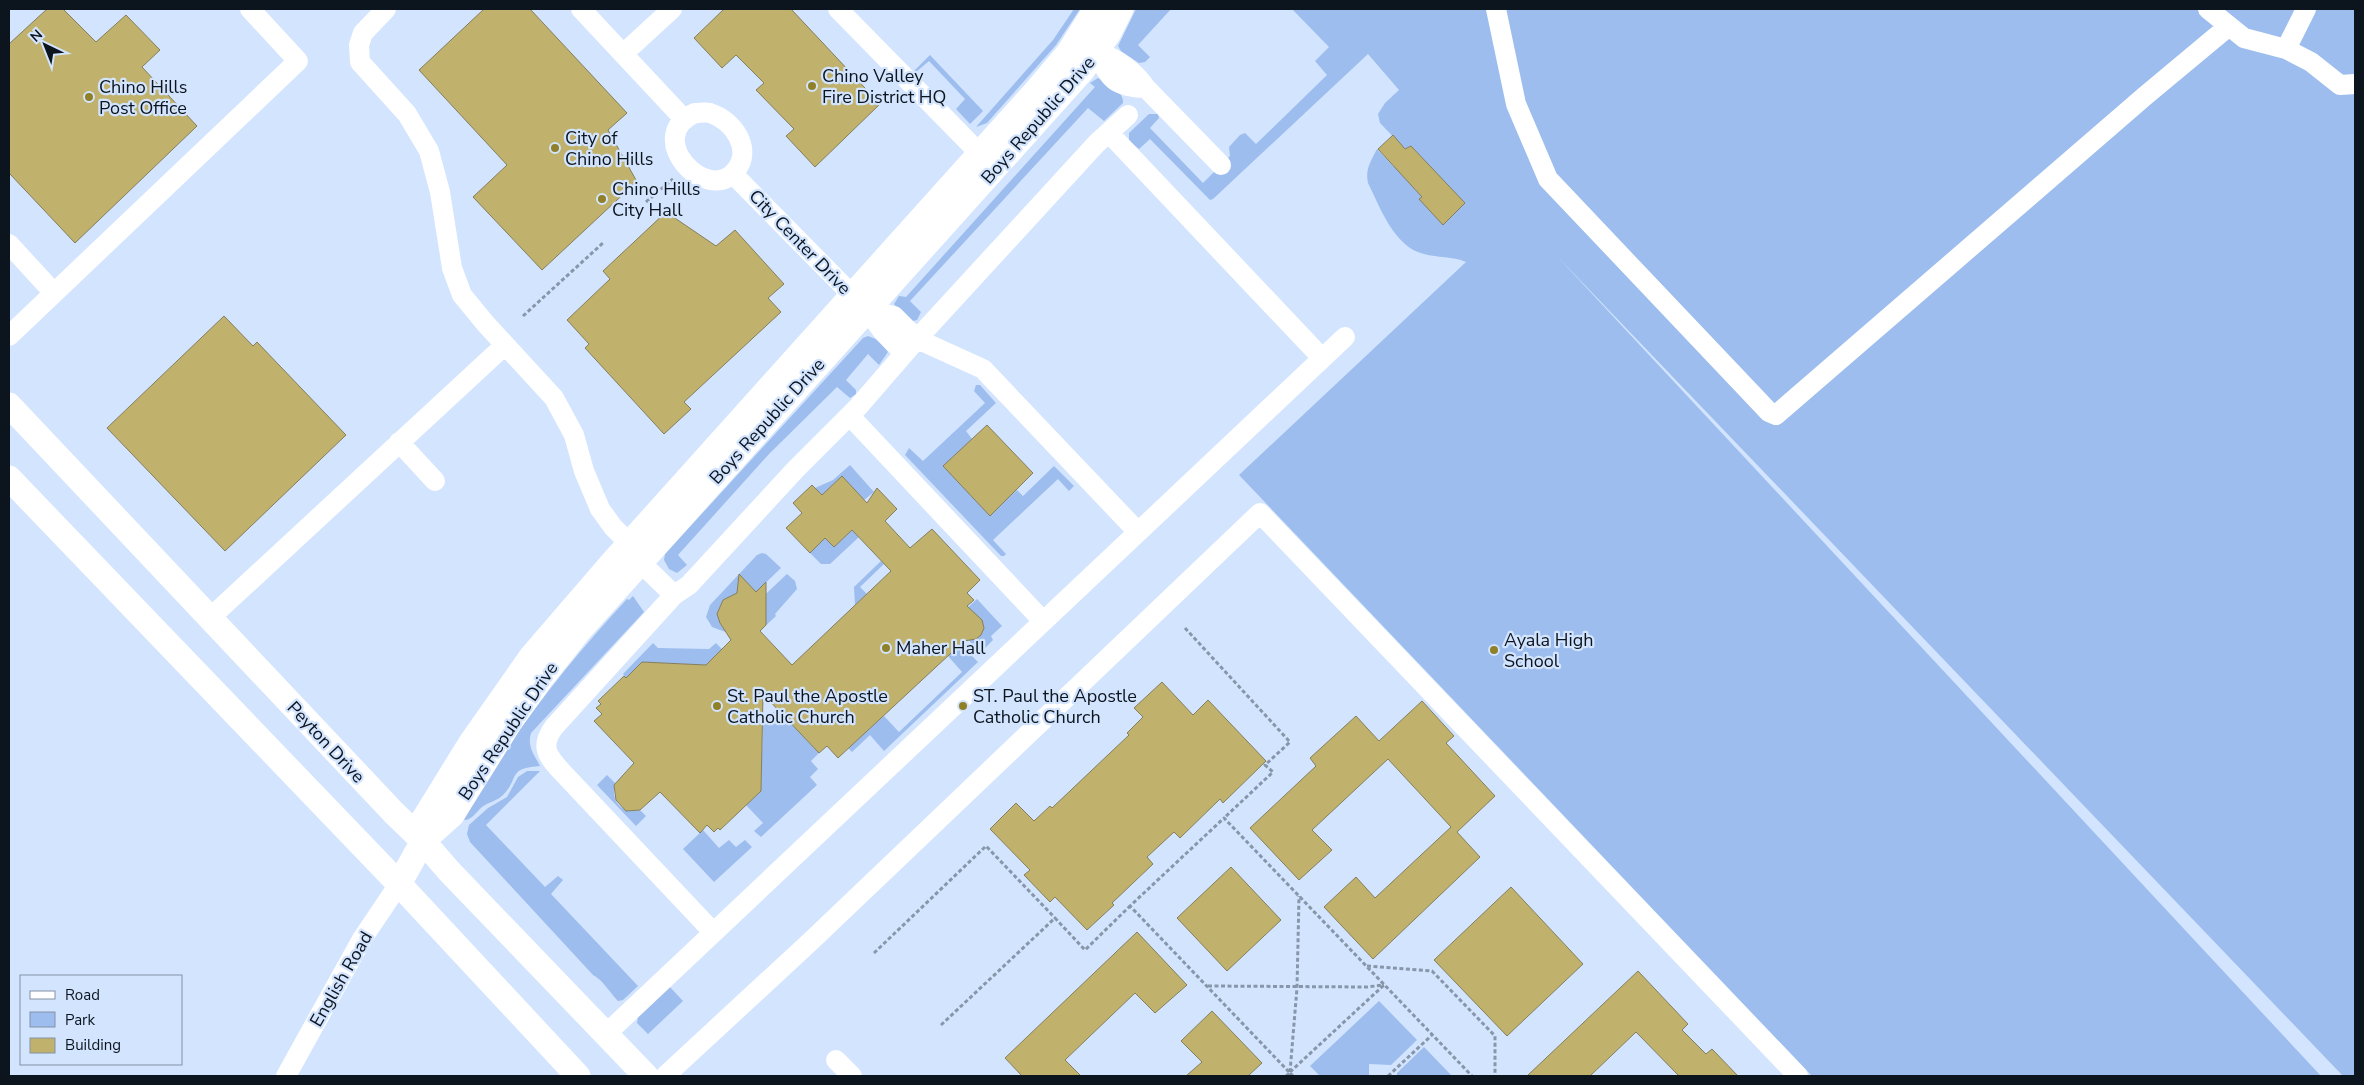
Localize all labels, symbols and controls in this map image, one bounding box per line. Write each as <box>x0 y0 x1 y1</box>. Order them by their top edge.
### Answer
north arrow <box>20 20 70 70</box>
text: N <box>26 25 47 46</box>
street label: Boys Republic Drive <box>976 51 1100 189</box>
place label: Chino Valley Fire District HQ <box>822 64 946 109</box>
place label: Chino Hills Post Office <box>99 75 187 120</box>
marker: Chino Valley Fire District HQ <box>806 80 818 92</box>
marker: Chino Hills Post Office <box>83 91 95 103</box>
place label: City of Chino Hills <box>565 126 653 171</box>
marker: City of Chino Hills <box>549 142 561 154</box>
place label: Chino Hills City Hall <box>612 177 700 222</box>
street label: City Center Drive <box>744 184 856 300</box>
marker: Chino Hills City Hall <box>596 193 608 205</box>
street label: Boys Republic Drive <box>704 353 830 489</box>
place label: Ayala High School <box>1504 628 1593 673</box>
place label: Maher Hall <box>896 636 986 660</box>
marker: Maher Hall <box>880 642 892 654</box>
marker: Ayala High School <box>1488 644 1500 656</box>
street label: Boys Republic Drive <box>453 657 563 805</box>
place label: St. Paul the Apostle Catholic Church <box>727 684 888 729</box>
place label: ST. Paul the Apostle Catholic Church <box>973 684 1137 729</box>
street label: Peyton Drive <box>282 696 370 788</box>
marker: St. Paul the Apostle Catholic Church <box>711 700 723 712</box>
marker: ST. Paul the Apostle Catholic Church <box>957 700 969 712</box>
street label: English Road <box>304 927 378 1031</box>
legend <box>20 975 182 1065</box>
text: Road <box>65 985 100 1005</box>
text: Park <box>65 1010 95 1030</box>
text: Building <box>65 1035 121 1055</box>

